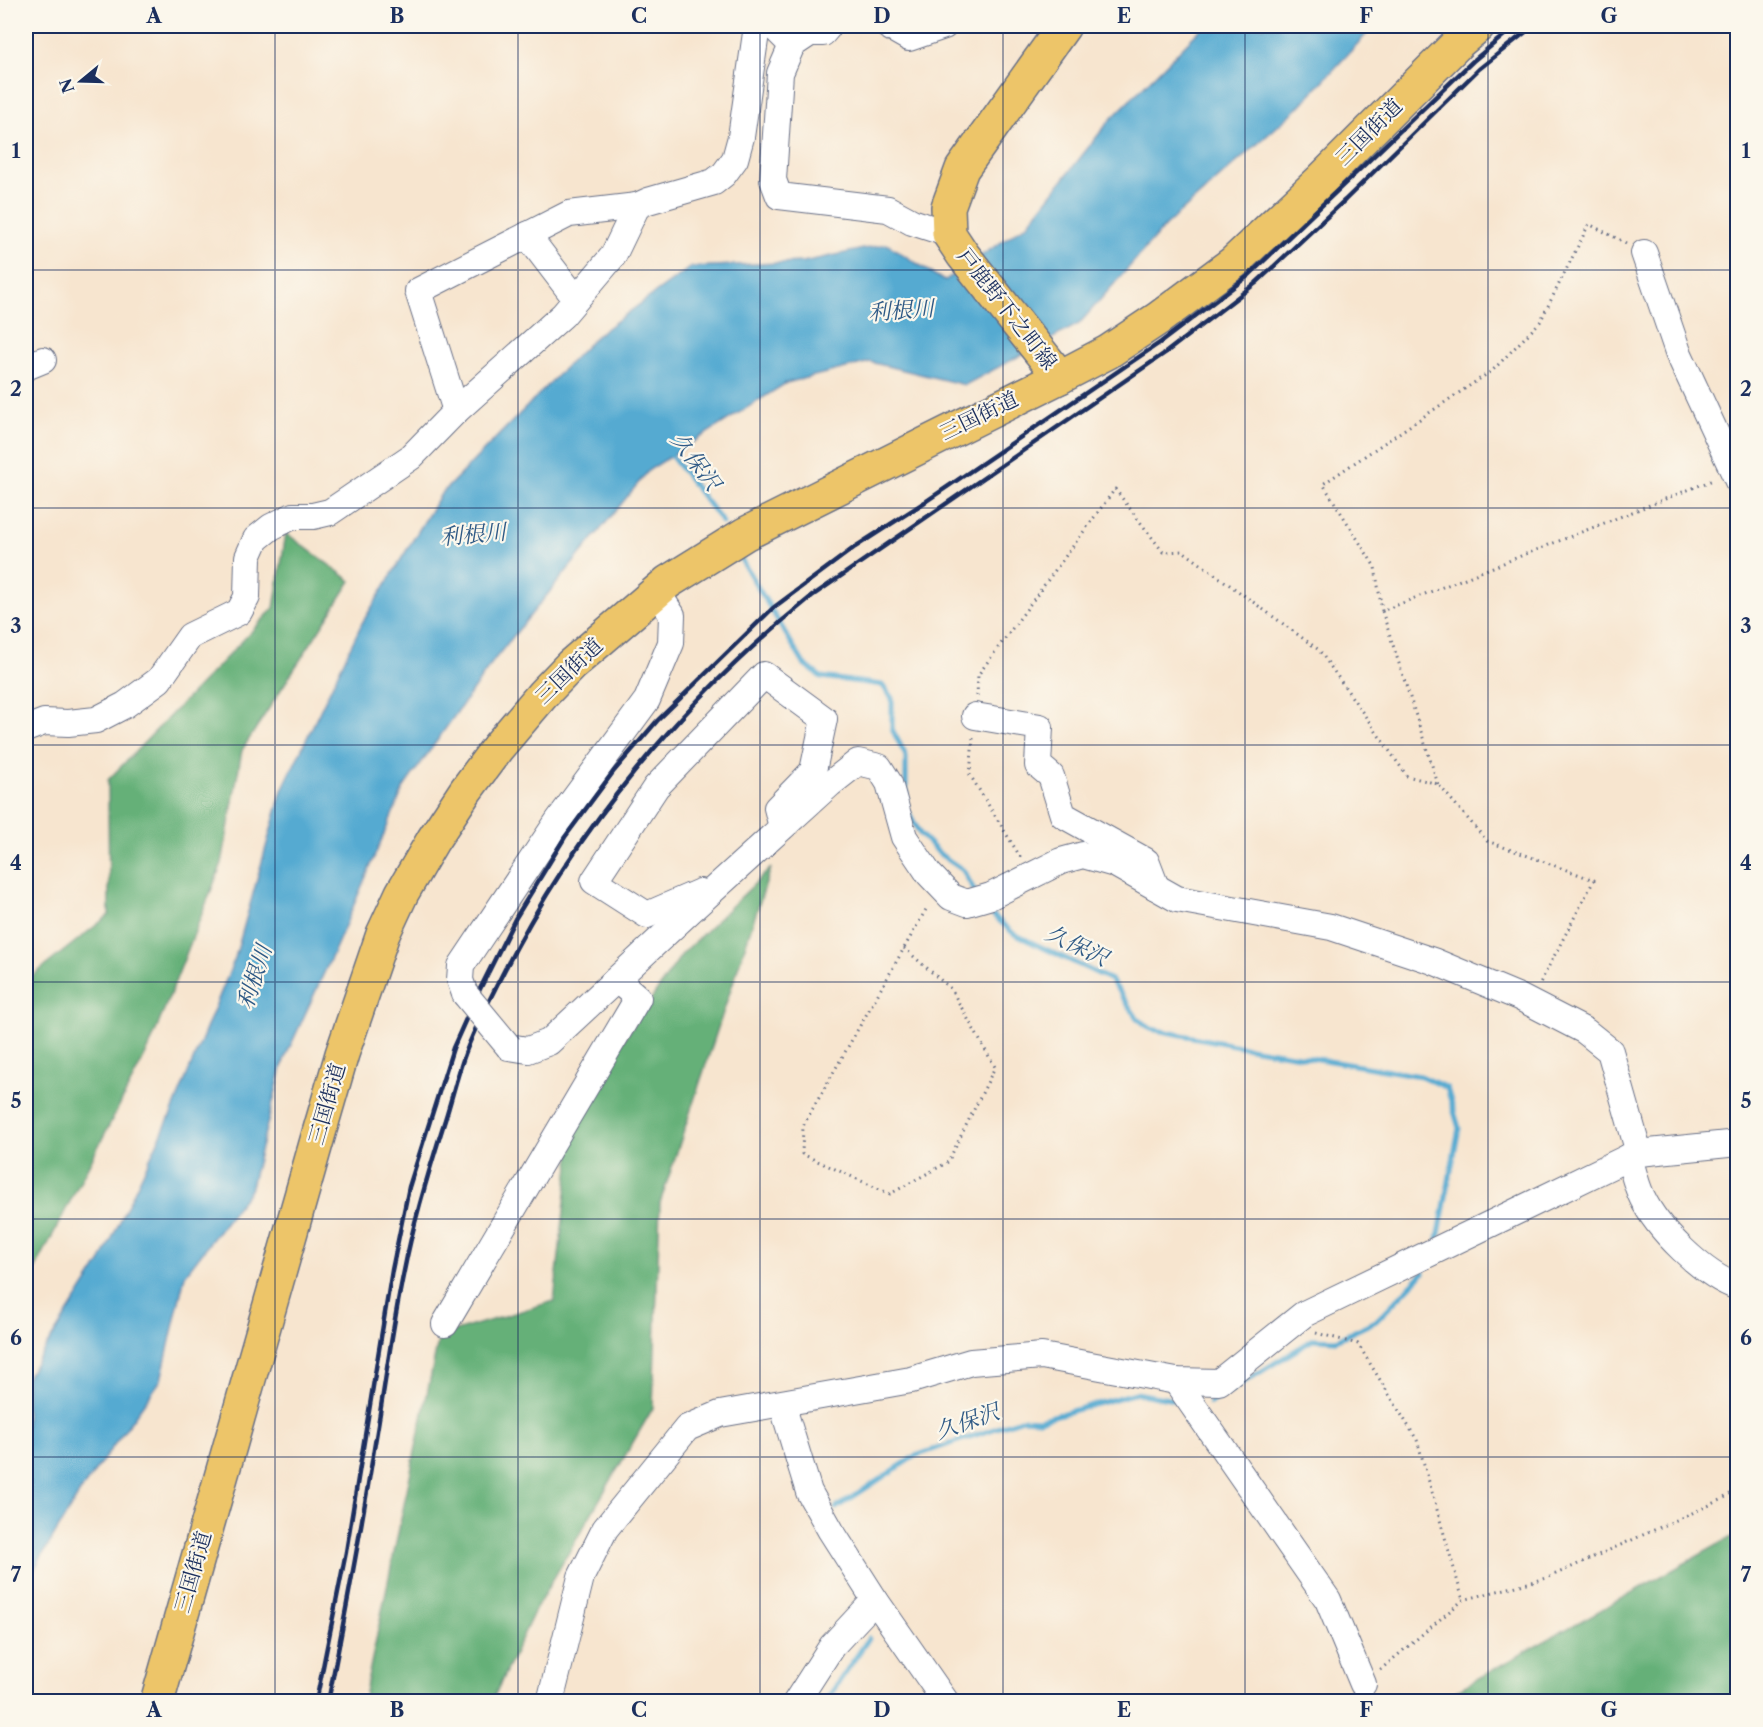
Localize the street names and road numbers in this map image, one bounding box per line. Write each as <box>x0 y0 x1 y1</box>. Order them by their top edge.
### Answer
street label: 三国街道 <box>1330 93 1407 170</box>
street label: 戸鹿野下之町線 <box>952 243 1062 374</box>
street label: 三国街道 <box>936 386 1022 445</box>
street label: 三国街道 <box>530 632 608 709</box>
street label: 三国街道 <box>303 1060 350 1148</box>
street label: 三国街道 <box>169 1528 216 1616</box>

